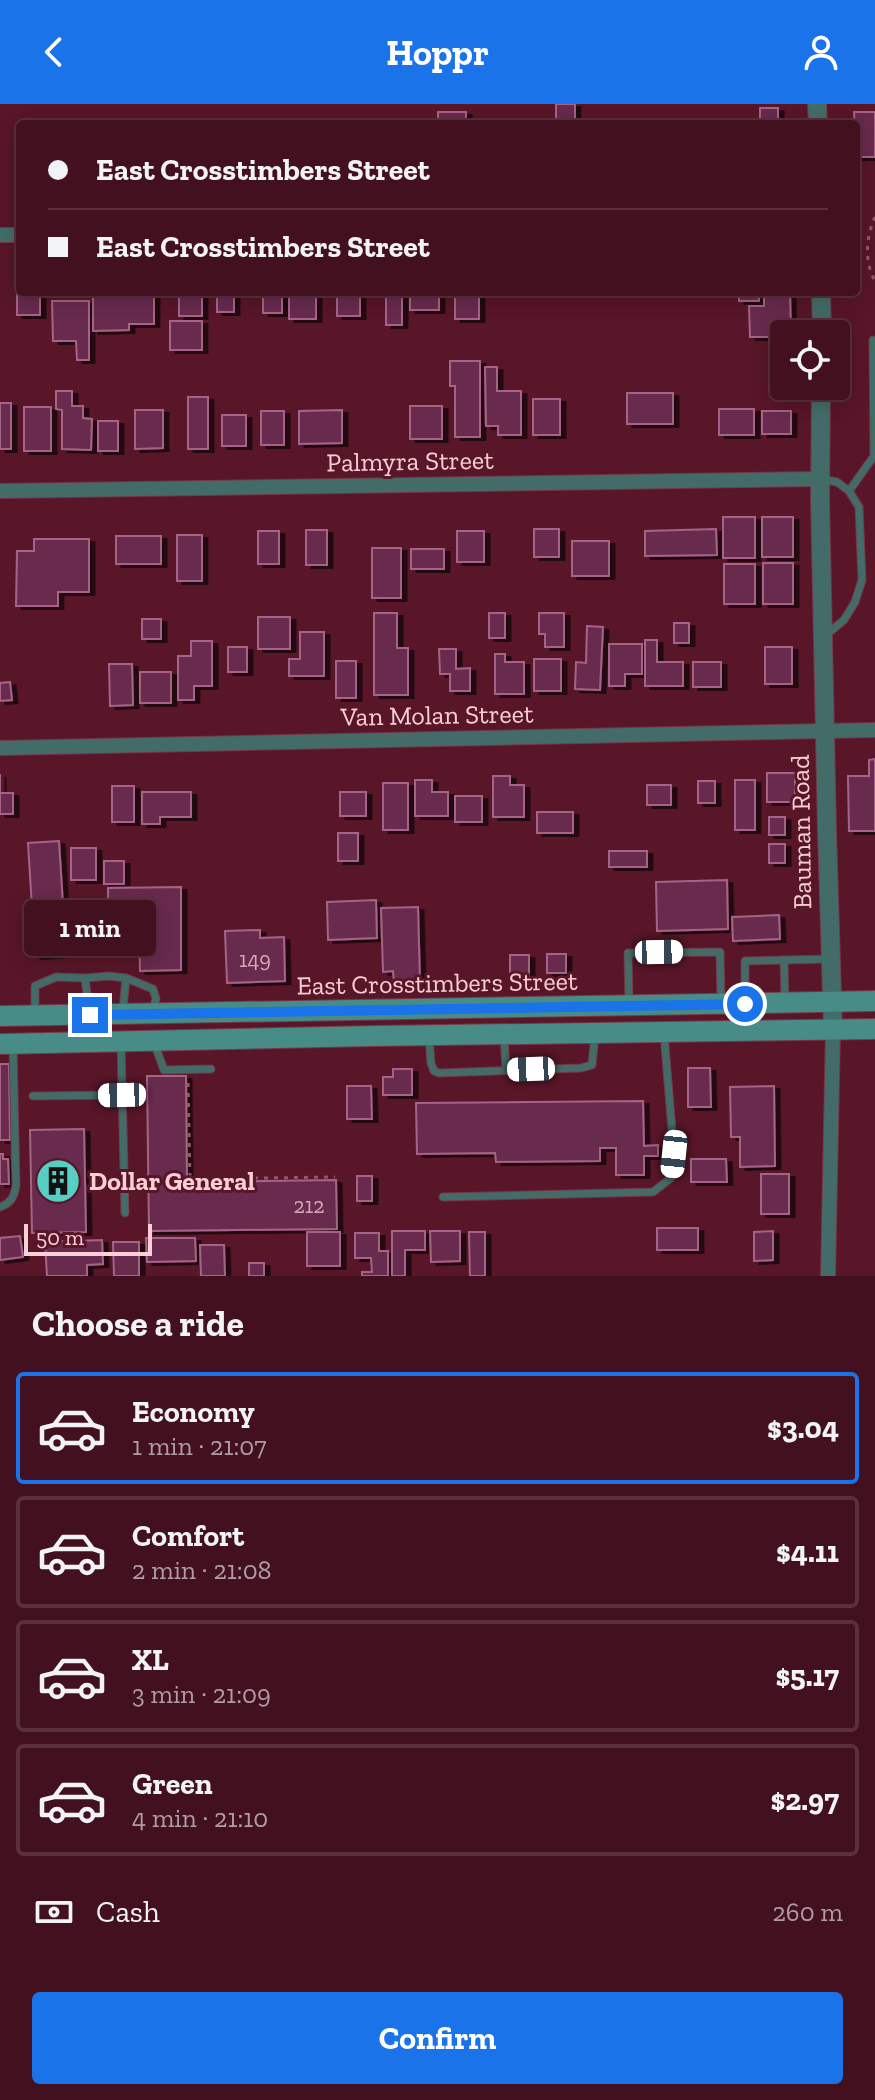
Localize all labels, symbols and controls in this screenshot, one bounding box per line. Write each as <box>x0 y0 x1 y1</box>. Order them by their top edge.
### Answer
icon: back <box>32 30 76 74</box>
icon: person <box>799 30 843 74</box>
text: Hoppr <box>386 31 489 74</box>
text: East Crosstimbers Street <box>96 152 430 188</box>
text: East Crosstimbers Street <box>96 229 430 265</box>
map controls <box>770 320 850 400</box>
button: locate <box>770 320 850 400</box>
street label: Palmyra Street <box>326 444 494 478</box>
street label: Van Molan Street <box>339 697 534 733</box>
street label: Bauman Road <box>784 754 818 910</box>
callout: 1 min <box>24 899 156 955</box>
text: 1 min <box>59 912 121 944</box>
car <box>635 940 683 964</box>
house number: 149 <box>239 946 271 973</box>
street label: East Crosstimbers Street <box>296 965 578 1001</box>
route start <box>727 986 763 1022</box>
route end <box>72 997 108 1033</box>
car <box>507 1056 555 1082</box>
car <box>98 1083 146 1107</box>
car <box>660 1129 688 1179</box>
building icon: Dollar General <box>34 1157 82 1205</box>
place label: Dollar General <box>89 1165 255 1197</box>
house number: 212 <box>293 1192 325 1219</box>
scale bar <box>24 1220 152 1256</box>
text: 50 m <box>36 1224 84 1251</box>
text: Choose a ride <box>32 1302 244 1345</box>
icon: car <box>36 1392 108 1464</box>
text: Economy <box>132 1394 255 1430</box>
text: $3.04 <box>767 1410 839 1446</box>
text: 1 min · 21:07 <box>132 1430 266 1462</box>
icon: car <box>36 1516 108 1588</box>
text: Comfort <box>132 1518 244 1554</box>
text: $4.11 <box>776 1534 839 1570</box>
text: 2 min · 21:08 <box>132 1554 272 1586</box>
icon: car <box>36 1640 108 1712</box>
text: XL <box>132 1642 169 1678</box>
text: $5.17 <box>775 1658 839 1694</box>
text: 3 min · 21:09 <box>132 1678 271 1710</box>
icon: car <box>36 1764 108 1836</box>
text: Green <box>132 1766 212 1802</box>
text: $2.97 <box>770 1782 839 1818</box>
text: 4 min · 21:10 <box>132 1802 268 1834</box>
icon: cash <box>32 1890 76 1934</box>
text: Cash <box>96 1894 160 1930</box>
text: 260 m <box>772 1896 843 1928</box>
button: Confirm <box>32 1992 843 2084</box>

